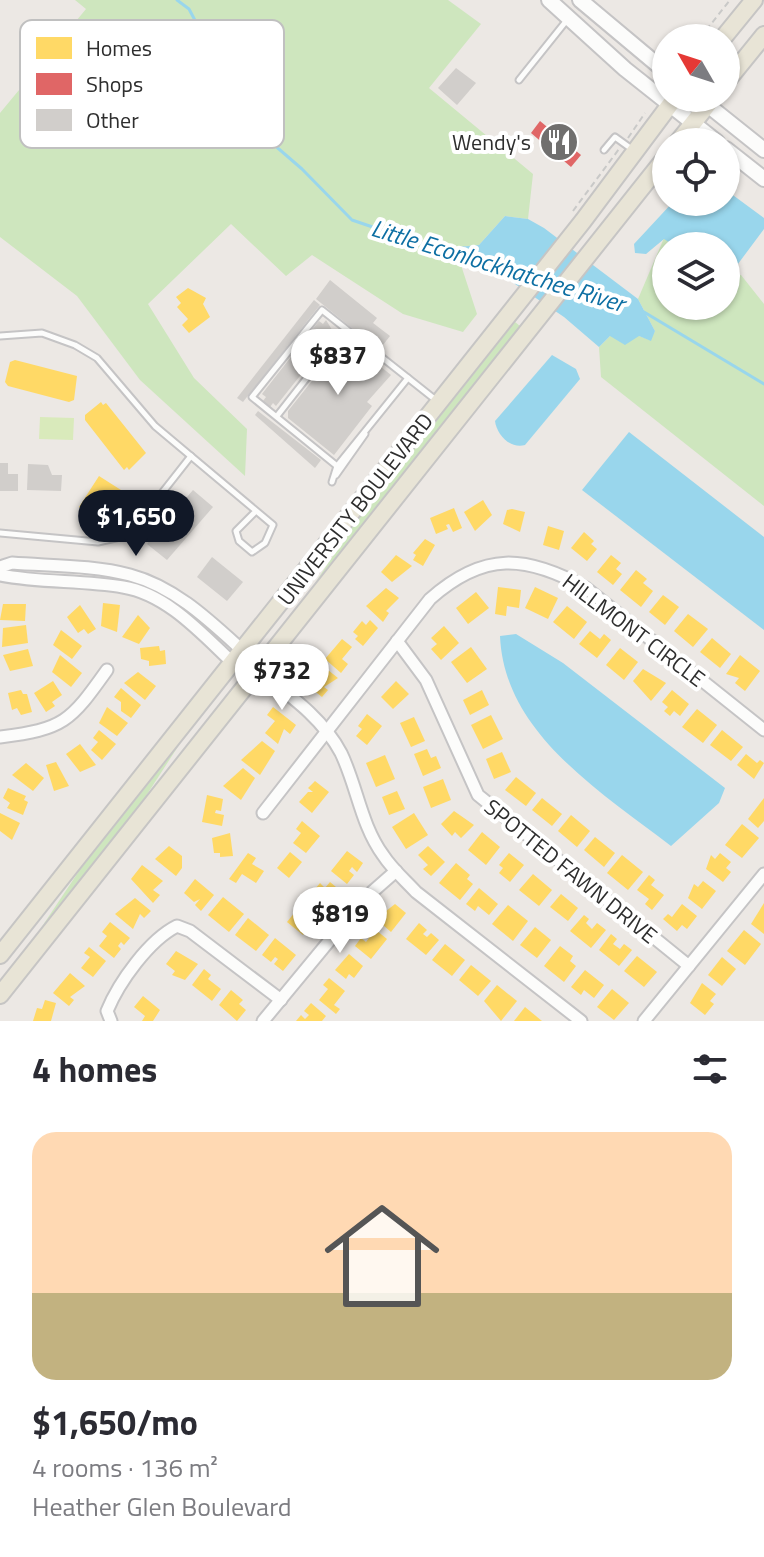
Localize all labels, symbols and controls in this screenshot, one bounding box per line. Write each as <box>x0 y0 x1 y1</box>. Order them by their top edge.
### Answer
legend <box>20 20 284 148</box>
north arrow <box>652 24 740 112</box>
map controls <box>652 24 740 320</box>
text: Homes <box>86 31 152 65</box>
text: Shops <box>86 67 143 101</box>
text: Other <box>86 103 139 137</box>
restaurant icon: Wendy's <box>538 121 580 163</box>
place label: Wendy's <box>452 125 531 159</box>
button: locate <box>652 128 740 216</box>
water label: Little Econlockhatchee River <box>367 209 633 322</box>
button: layers <box>652 232 740 320</box>
pin: $837 <box>291 329 385 397</box>
text: $837 <box>309 335 367 374</box>
street label: UNIVERSITY BOULEVARD <box>269 405 441 613</box>
pin: $1,650 <box>71 490 201 558</box>
text: $1,650 <box>96 496 176 535</box>
street label: HILLMONT CIRCLE <box>555 565 713 695</box>
pin: $732 <box>235 644 329 712</box>
text: $732 <box>253 650 311 689</box>
street label: SPOTTED FAWN DRIVE <box>477 790 665 952</box>
pin: $819 <box>293 887 387 955</box>
text: $819 <box>311 893 369 932</box>
text: 4 homes <box>32 1043 157 1095</box>
icon: filters <box>688 1047 732 1091</box>
icon: home <box>310 1184 454 1328</box>
text: $1,650/mo <box>32 1396 198 1448</box>
text: 4 rooms · 136 m² <box>32 1448 218 1487</box>
text: Heather Glen Boulevard <box>32 1487 292 1526</box>

